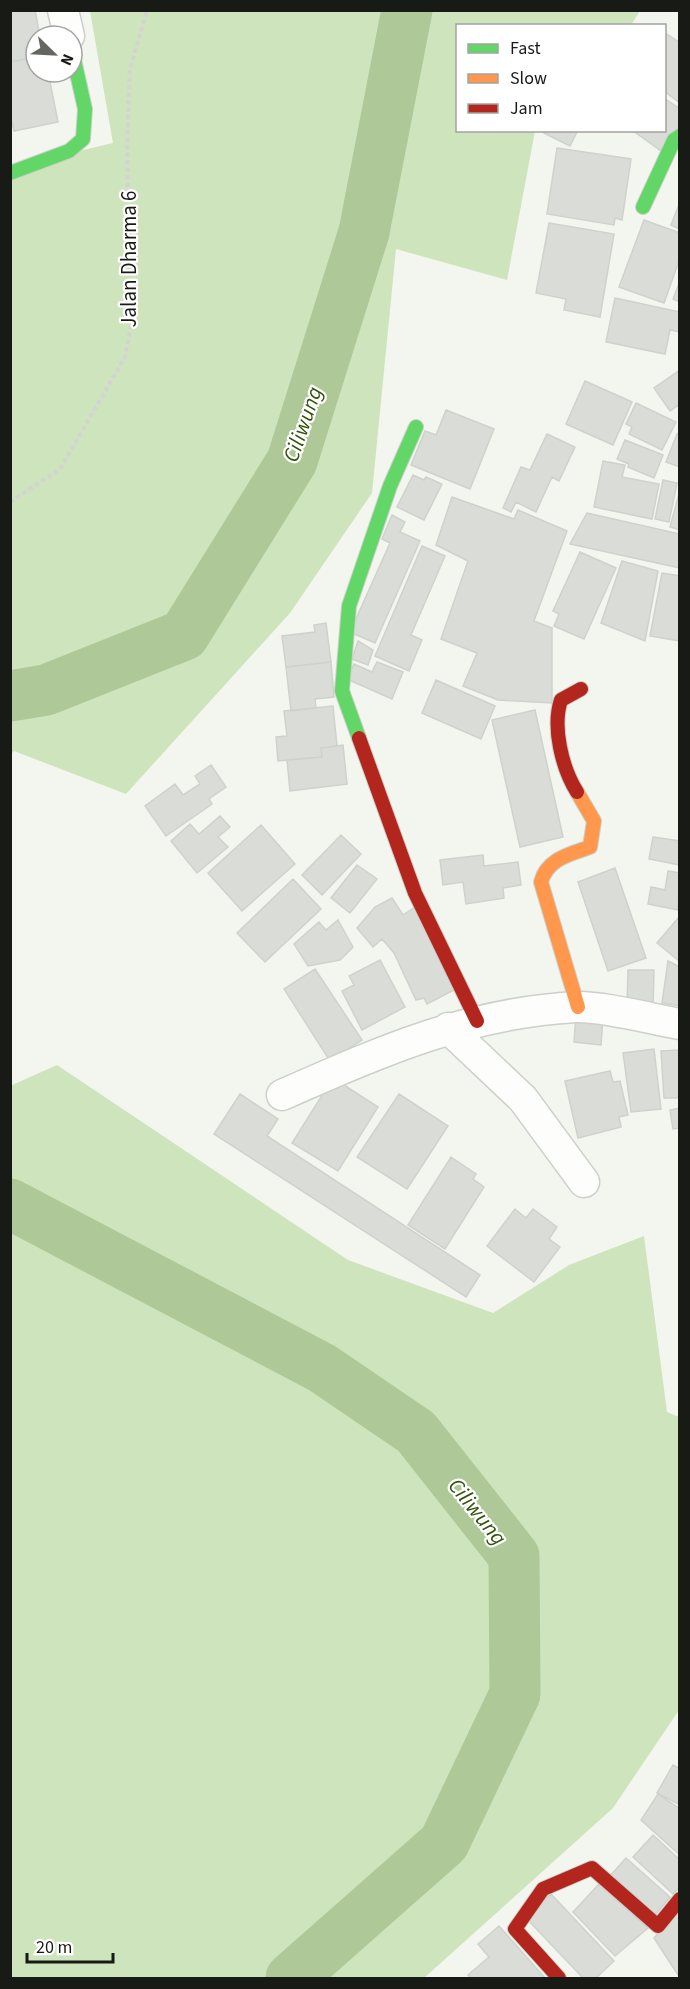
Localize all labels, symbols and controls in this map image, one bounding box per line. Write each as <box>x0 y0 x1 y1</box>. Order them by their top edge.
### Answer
north arrow <box>24 24 84 84</box>
legend <box>456 24 666 132</box>
text: Fast <box>510 36 541 61</box>
text: N <box>55 50 79 69</box>
text: Slow <box>510 66 547 91</box>
text: Jam <box>510 96 543 121</box>
street label: Jalan Dharma 6 <box>114 190 144 328</box>
water label: Ciliwung <box>275 382 331 467</box>
water label: Ciliwung <box>440 1471 514 1552</box>
scale bar <box>27 1926 112 1964</box>
text: 20 m <box>36 1935 72 1960</box>

